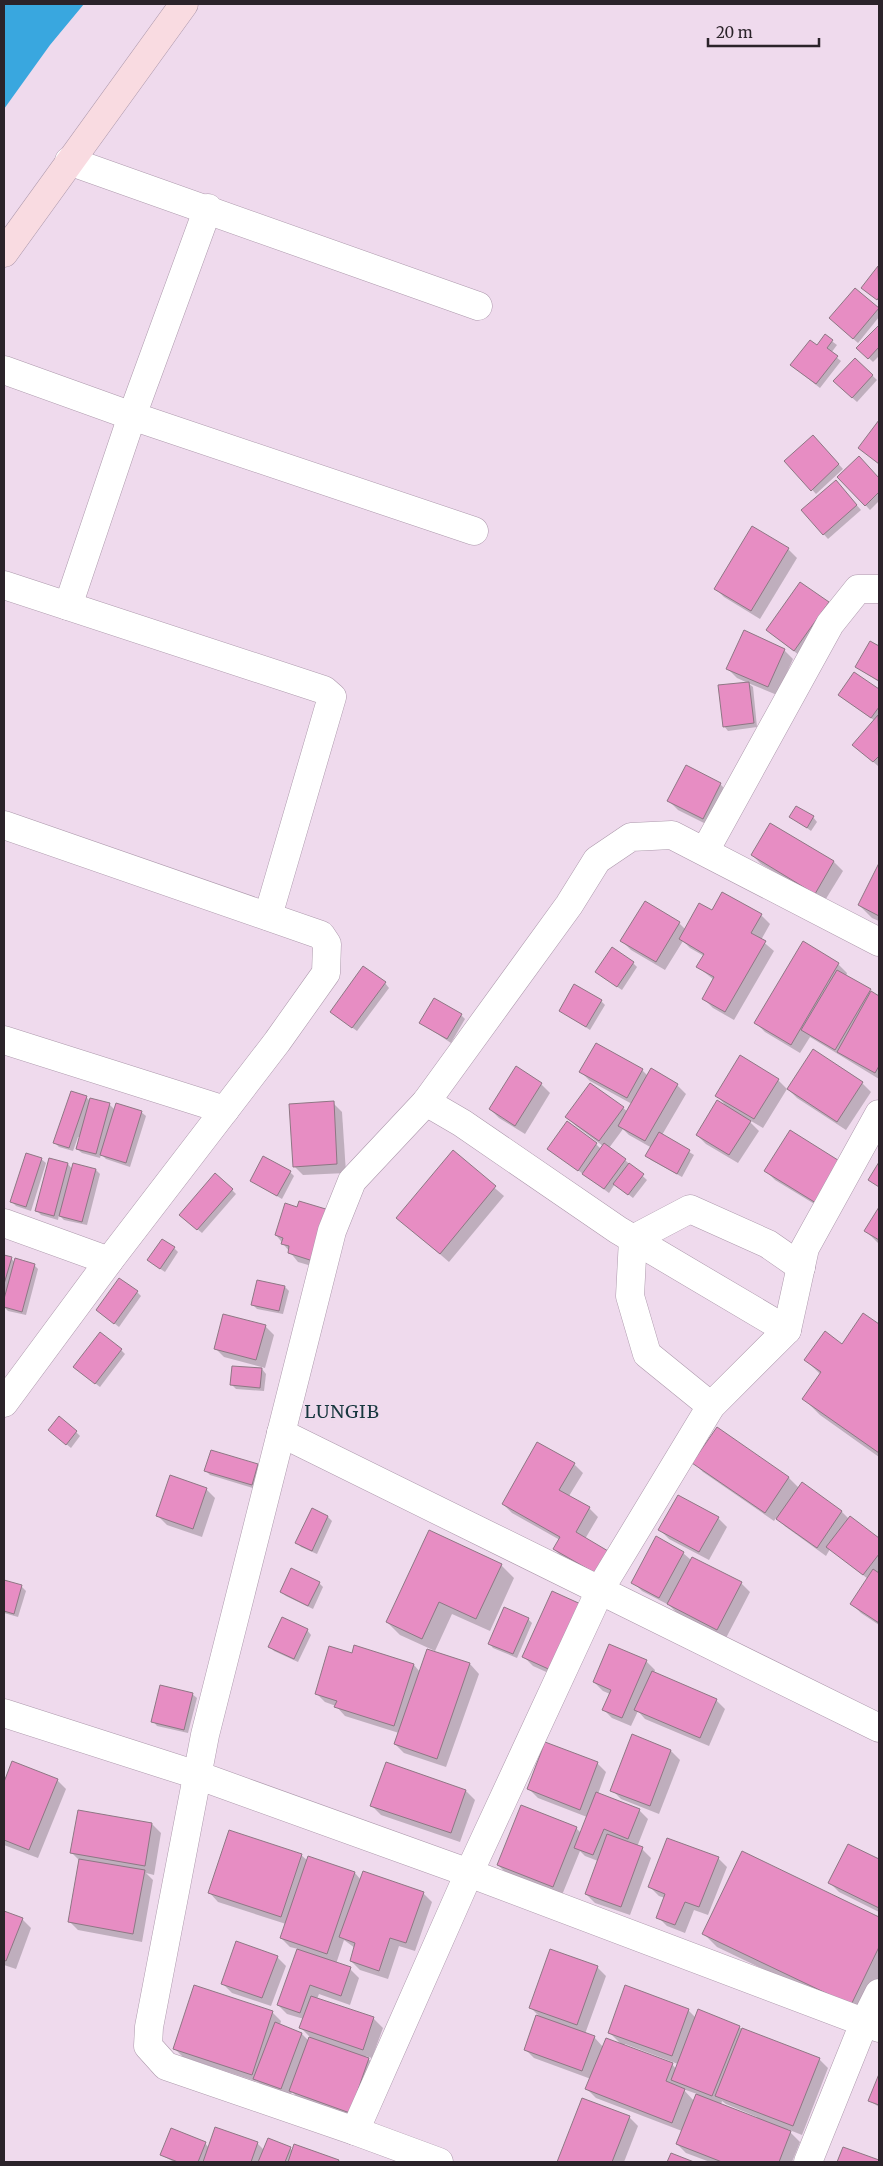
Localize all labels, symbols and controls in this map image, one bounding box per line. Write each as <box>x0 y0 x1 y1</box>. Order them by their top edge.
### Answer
scale bar <box>708 15 819 47</box>
text: 20 m <box>716 23 753 42</box>
district label: LUNGIB <box>304 1400 380 1423</box>

